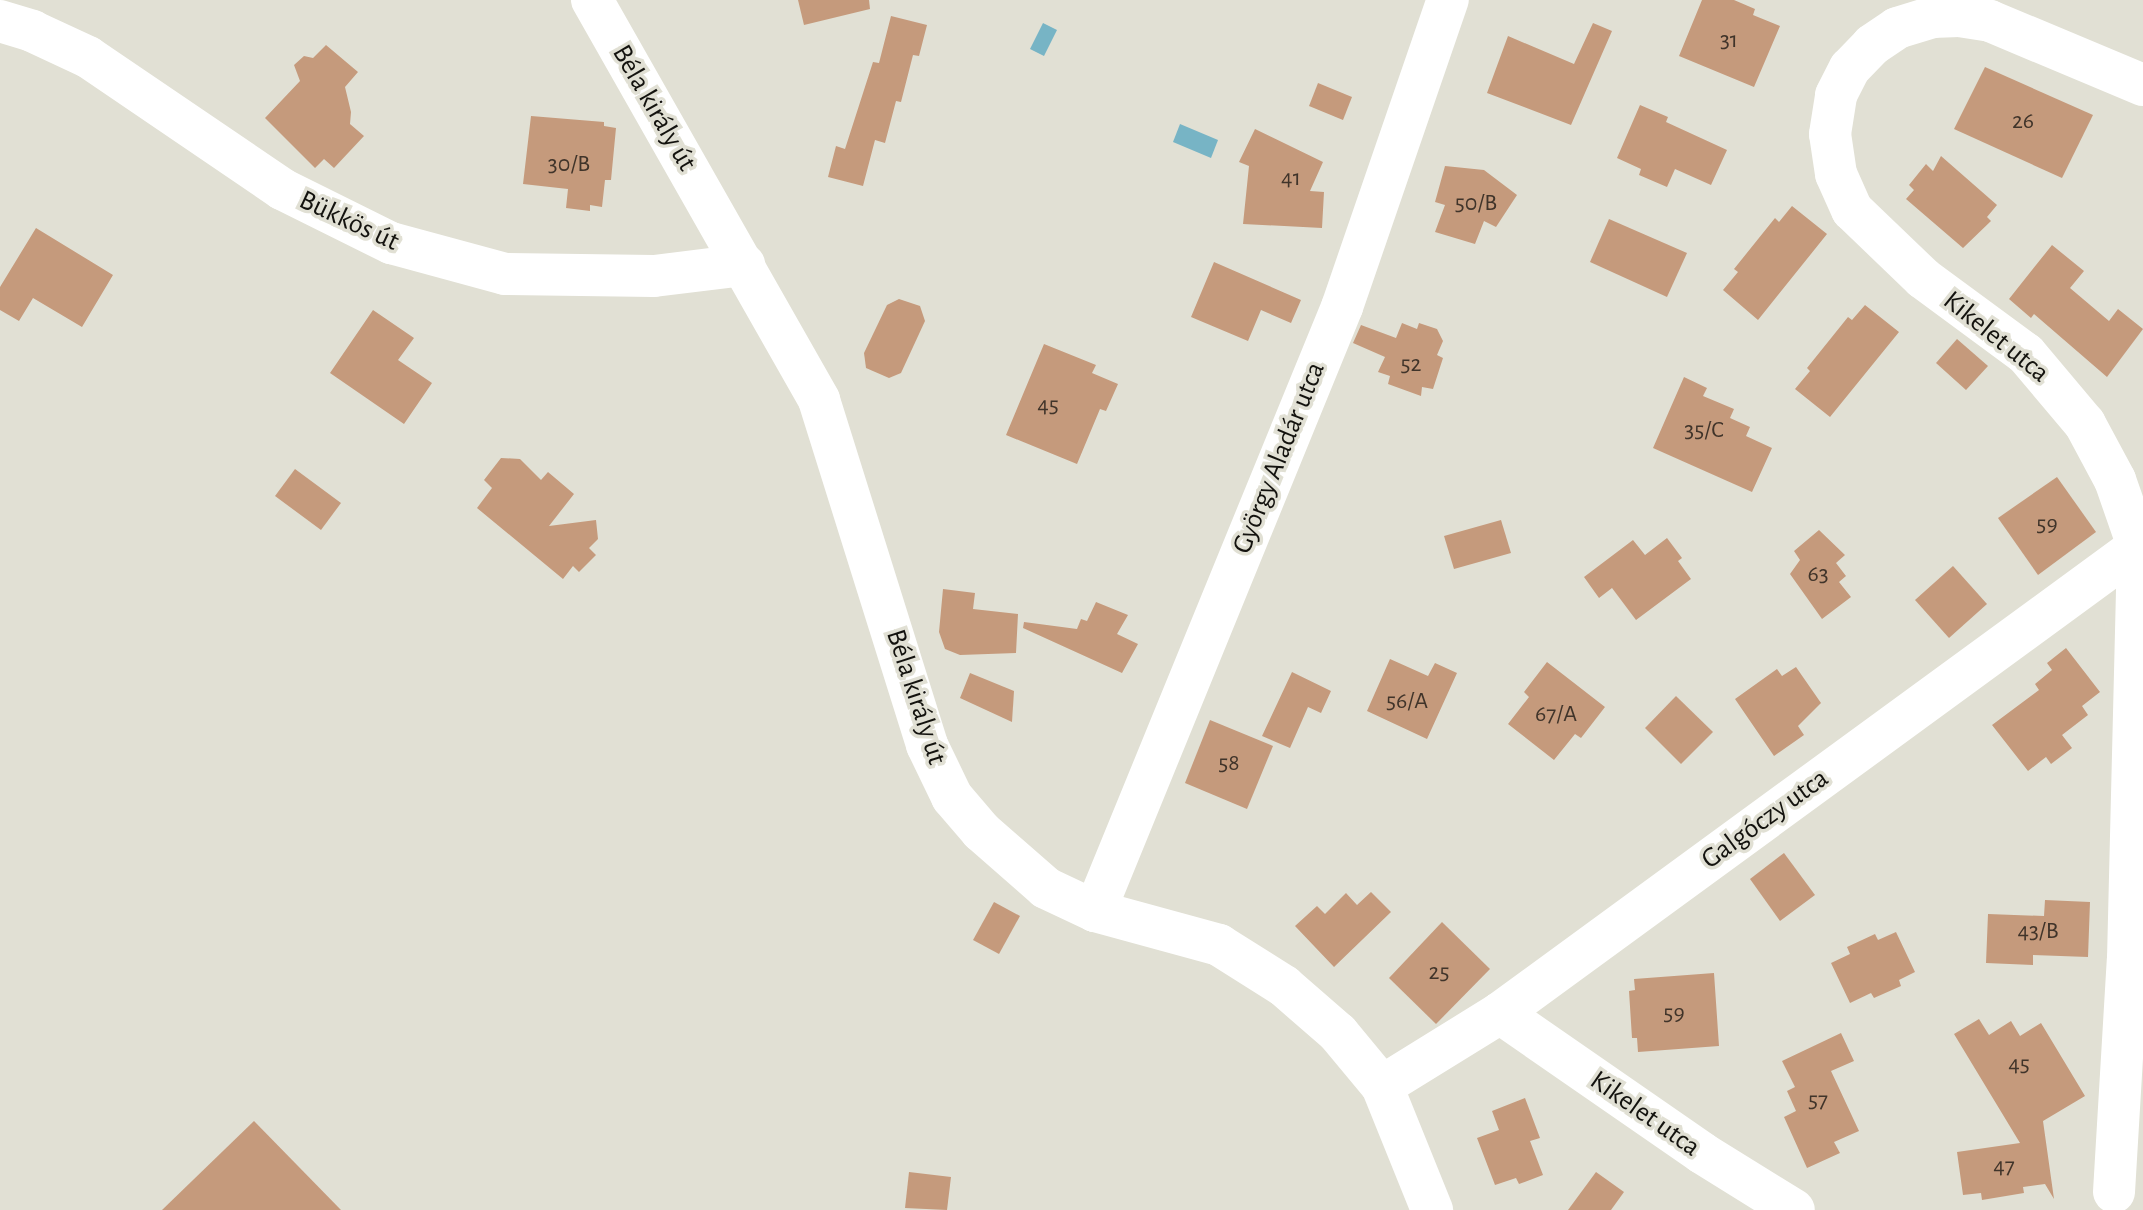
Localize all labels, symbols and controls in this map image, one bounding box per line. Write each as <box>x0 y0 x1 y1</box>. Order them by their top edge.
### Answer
house number: 31 <box>1720 27 1738 55</box>
street label: Béla király út <box>604 39 704 177</box>
house number: 26 <box>2012 108 2034 136</box>
house number: 30/B <box>548 151 590 179</box>
house number: 41 <box>1281 165 1301 193</box>
street label: Bükkös út <box>294 183 404 259</box>
house number: 50/B <box>1455 190 1497 218</box>
street label: Kikelet utca <box>1936 284 2056 390</box>
house number: 52 <box>1401 351 1421 379</box>
street label: György Aladár utca <box>1225 357 1333 559</box>
house number: 45 <box>1037 392 1059 420</box>
house number: 35/C <box>1684 417 1724 445</box>
house number: 59 <box>2036 511 2058 539</box>
house number: 63 <box>1807 561 1829 589</box>
street label: Béla király út <box>878 625 954 769</box>
house number: 56/A <box>1386 688 1428 716</box>
house number: 67/A <box>1535 701 1577 729</box>
house number: 58 <box>1218 750 1240 778</box>
street label: Galgóczy utca <box>1695 762 1835 876</box>
house number: 43/B <box>2017 918 2059 946</box>
house number: 25 <box>1429 959 1449 987</box>
house number: 59 <box>1663 1000 1685 1028</box>
house number: 45 <box>2008 1051 2030 1079</box>
street label: Kikelet utca <box>1583 1064 1707 1164</box>
house number: 57 <box>1808 1087 1828 1115</box>
house number: 47 <box>1993 1153 2015 1181</box>

